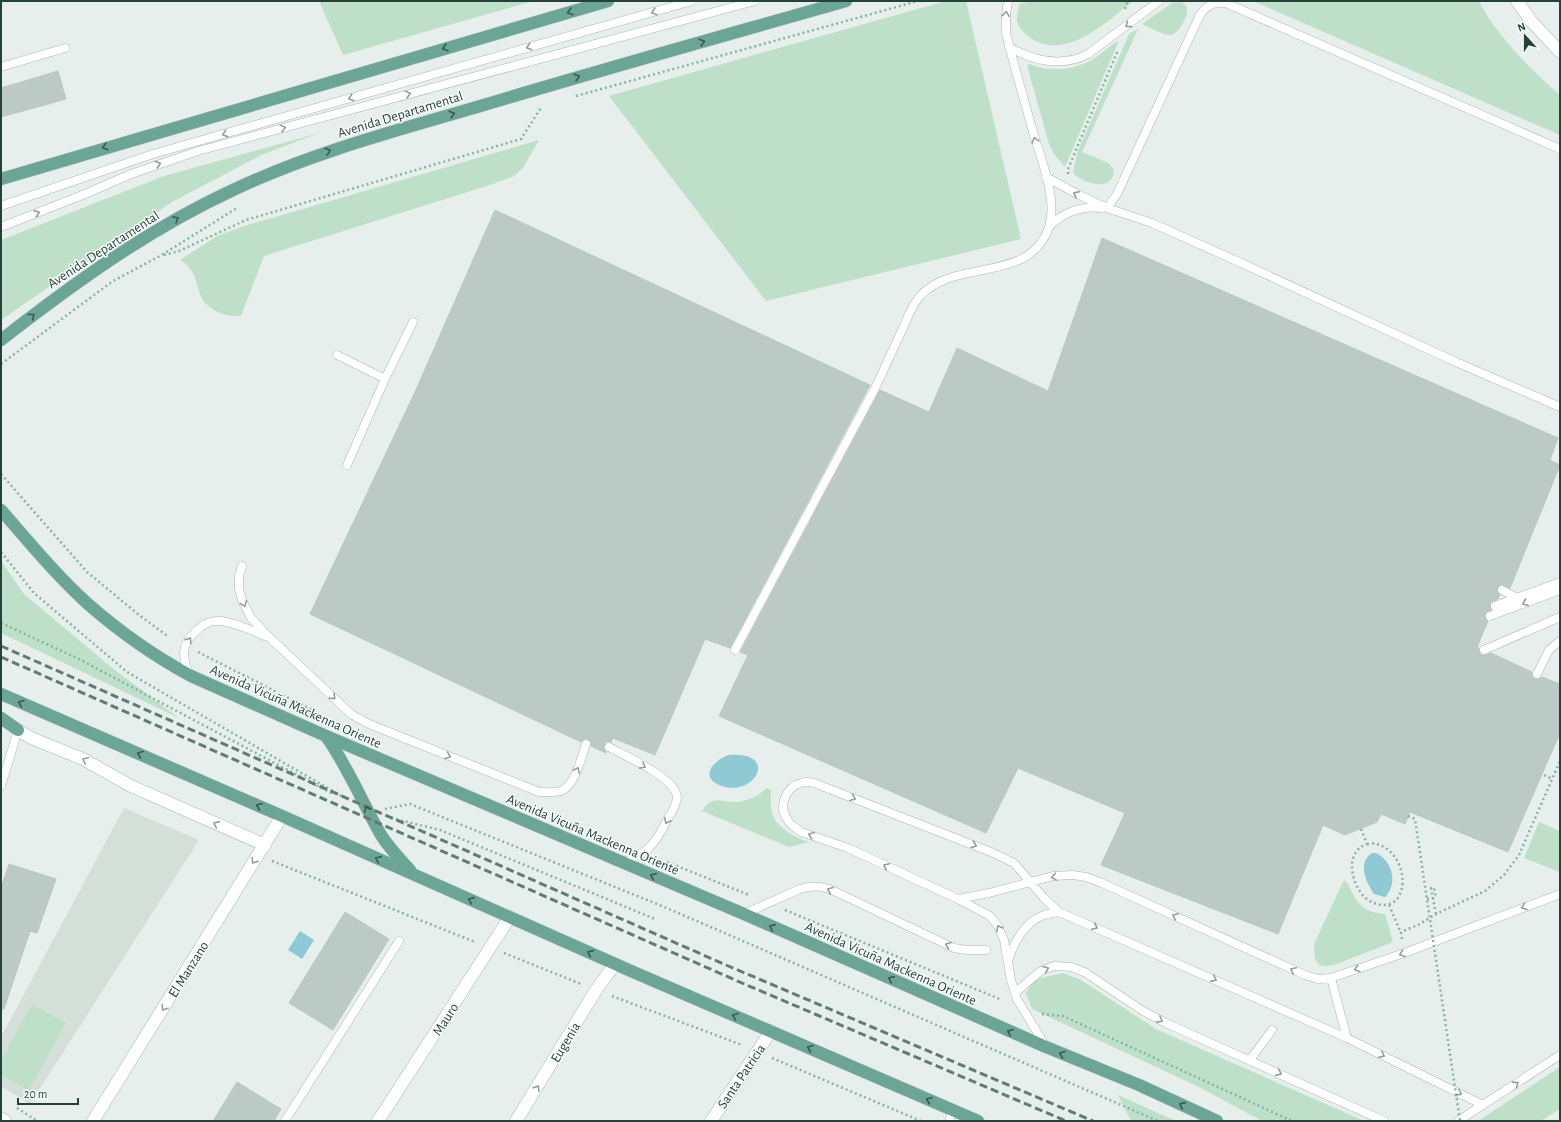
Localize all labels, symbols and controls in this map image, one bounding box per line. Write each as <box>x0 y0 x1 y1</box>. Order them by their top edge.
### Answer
one-way arrow <box>567 7 574 16</box>
one-way arrow <box>651 7 658 16</box>
one-way arrow <box>1001 11 1010 17</box>
north arrow <box>1505 16 1545 56</box>
one-way arrow <box>1125 20 1132 27</box>
text: N <box>1516 21 1527 34</box>
one-way arrow <box>699 38 705 46</box>
one-way arrow <box>526 42 533 51</box>
one-way arrow <box>442 43 449 52</box>
one-way arrow <box>573 73 580 82</box>
street label: Avenida Departamental <box>336 89 465 141</box>
one-way arrow <box>404 90 411 99</box>
one-way arrow <box>347 93 354 102</box>
one-way arrow <box>448 110 455 119</box>
one-way arrow <box>279 124 286 133</box>
one-way arrow <box>222 129 229 138</box>
one-way arrow <box>1031 136 1040 143</box>
one-way arrow <box>102 142 109 151</box>
one-way arrow <box>324 148 331 156</box>
one-way arrow <box>154 160 161 169</box>
one-way arrow <box>1073 191 1080 198</box>
one-way arrow <box>34 209 41 217</box>
street label: Avenida Departamental <box>45 209 162 291</box>
one-way arrow <box>172 217 179 224</box>
one-way arrow <box>27 314 34 321</box>
one-way arrow <box>239 599 247 607</box>
one-way arrow <box>1522 599 1529 607</box>
one-way arrow <box>184 637 191 644</box>
street label: Avenida Vicuña Mackenna Oriente <box>208 663 383 751</box>
one-way arrow <box>328 692 336 700</box>
one-way arrow <box>17 699 24 707</box>
one-way arrow <box>136 751 143 759</box>
one-way arrow <box>443 751 451 759</box>
one-way arrow <box>81 757 89 765</box>
one-way arrow <box>639 761 646 768</box>
one-way arrow <box>572 766 580 774</box>
street label: Avenida Vicuña Mackenna Oriente <box>504 792 681 878</box>
one-way arrow <box>849 793 856 801</box>
one-way arrow <box>256 803 263 811</box>
one-way arrow <box>364 805 372 813</box>
one-way arrow <box>664 816 672 824</box>
one-way arrow <box>213 820 220 828</box>
one-way arrow <box>808 832 815 840</box>
one-way arrow <box>970 841 977 849</box>
one-way arrow <box>375 855 382 863</box>
one-way arrow <box>251 857 259 864</box>
one-way arrow <box>883 863 891 871</box>
one-way arrow <box>1050 872 1057 881</box>
one-way arrow <box>649 873 657 881</box>
one-way arrow <box>827 887 835 895</box>
one-way arrow <box>468 896 475 904</box>
one-way arrow <box>1520 903 1527 911</box>
one-way arrow <box>1172 913 1179 921</box>
street label: Avenida Vicuña Mackenna Oriente <box>803 920 978 1008</box>
one-way arrow <box>1091 922 1099 930</box>
one-way arrow <box>769 924 777 932</box>
one-way arrow <box>996 925 1003 932</box>
street label: El Manzano <box>166 939 212 1000</box>
one-way arrow <box>944 942 951 950</box>
one-way arrow <box>587 949 594 957</box>
one-way arrow <box>1399 949 1406 957</box>
one-way arrow <box>1354 965 1361 973</box>
one-way arrow <box>1042 966 1049 974</box>
one-way arrow <box>1290 967 1298 975</box>
one-way arrow <box>1211 975 1218 983</box>
one-way arrow <box>888 976 896 984</box>
street label: Mauro <box>430 1001 462 1038</box>
one-way arrow <box>161 1004 168 1011</box>
one-way arrow <box>731 1013 739 1021</box>
one-way arrow <box>1156 1015 1163 1022</box>
street label: Eugenia <box>549 1020 583 1065</box>
one-way arrow <box>1007 1028 1014 1036</box>
street label: Santa Patricia <box>715 1041 769 1111</box>
one-way arrow <box>806 1045 814 1053</box>
one-way arrow <box>1378 1050 1386 1058</box>
one-way arrow <box>1059 1051 1067 1059</box>
one-way arrow <box>1275 1069 1282 1077</box>
scale bar <box>18 1080 78 1106</box>
one-way arrow <box>1512 1081 1519 1088</box>
one-way arrow <box>532 1085 540 1092</box>
text: 20 m <box>24 1088 47 1100</box>
one-way arrow <box>1455 1088 1462 1096</box>
one-way arrow <box>926 1097 934 1105</box>
one-way arrow <box>1178 1102 1186 1110</box>

